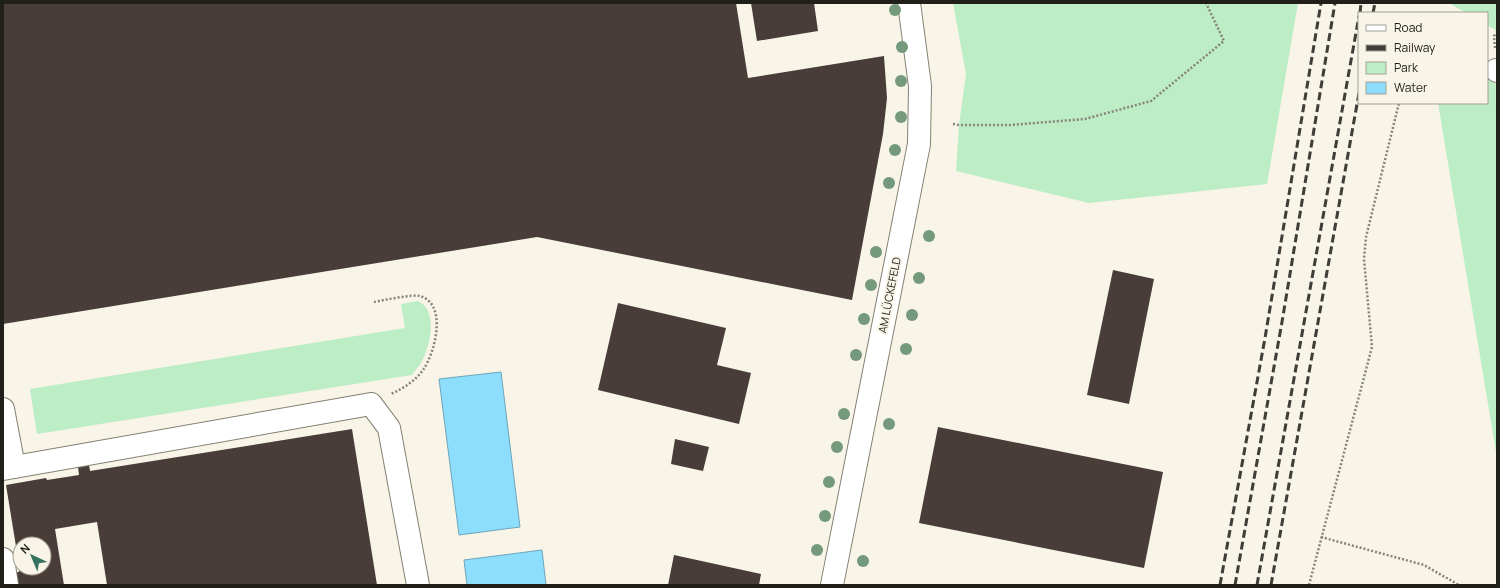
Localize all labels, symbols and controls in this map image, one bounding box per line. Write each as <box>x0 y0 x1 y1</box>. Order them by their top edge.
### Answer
legend <box>1358 12 1488 104</box>
text: Road <box>1394 19 1422 36</box>
text: Railway <box>1394 39 1436 56</box>
text: Park <box>1394 59 1419 76</box>
text: Water <box>1394 79 1428 96</box>
street label: AM LÜCKEFELD <box>874 256 904 334</box>
north arrow <box>12 536 52 576</box>
text: N <box>17 540 33 557</box>

